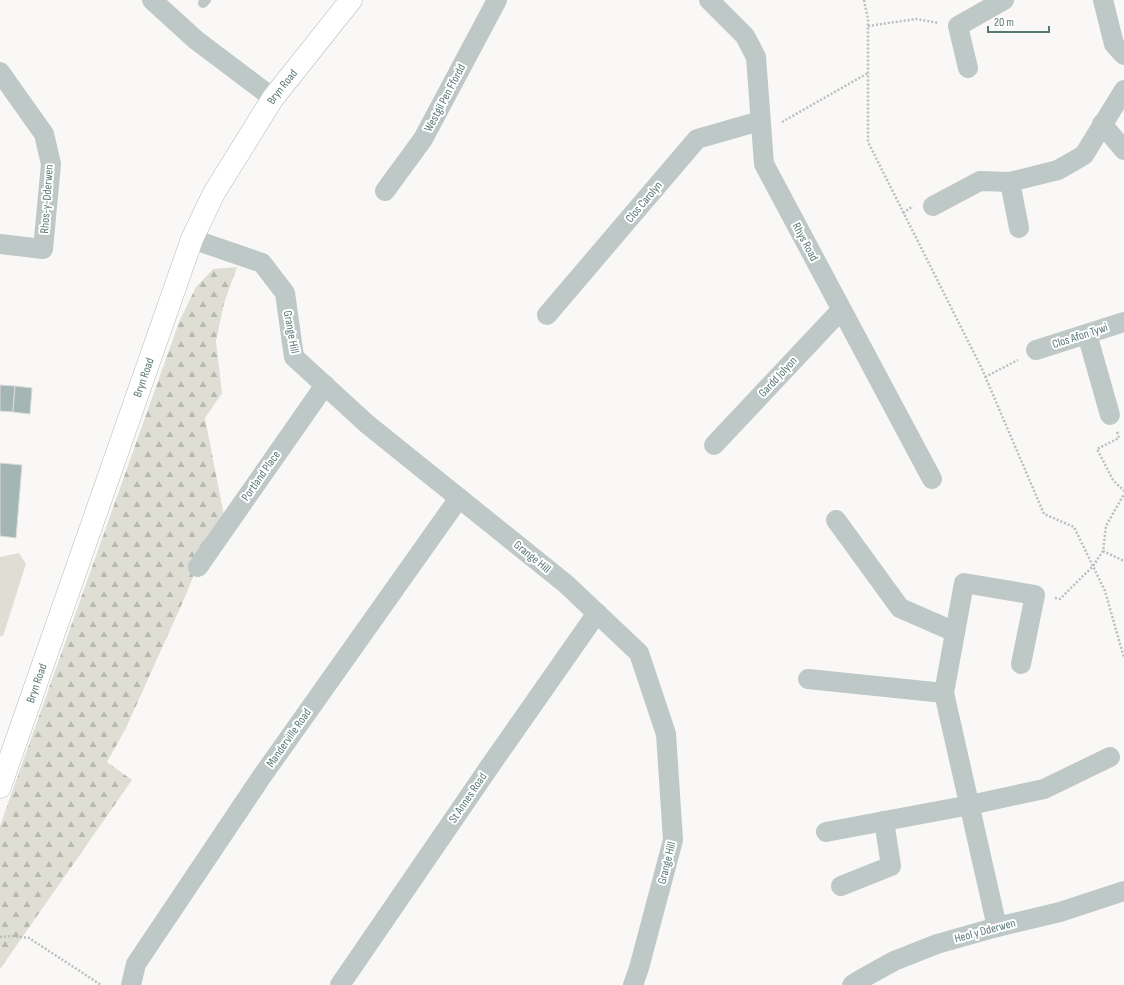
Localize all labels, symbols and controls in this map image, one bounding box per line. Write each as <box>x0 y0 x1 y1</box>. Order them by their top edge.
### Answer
scale bar <box>988 8 1049 34</box>
text: 20 m <box>994 15 1014 30</box>
street label: Westgil Pen Ffordd <box>421 62 469 134</box>
street label: Bryn Road <box>264 66 301 107</box>
street label: Rhos-y-Dderwen <box>37 164 57 234</box>
street label: Clos Carolyn <box>622 178 666 226</box>
street label: Rhys Road <box>789 220 821 264</box>
street label: Grange Hill <box>280 309 302 355</box>
street label: Clos Afon Tywi <box>1050 320 1110 352</box>
street label: Gardd Jolyon <box>755 354 801 400</box>
street label: Bryn Road <box>130 356 157 399</box>
street label: Portland Place <box>238 448 284 504</box>
street label: Grange Hill <box>510 538 554 576</box>
street label: Bryn Road <box>23 662 50 705</box>
street label: Manderville Road <box>263 706 315 770</box>
street label: St Annes Road <box>446 770 490 826</box>
street label: Grange Hill <box>654 840 680 886</box>
street label: Heol y Dderwen <box>953 916 1017 946</box>

